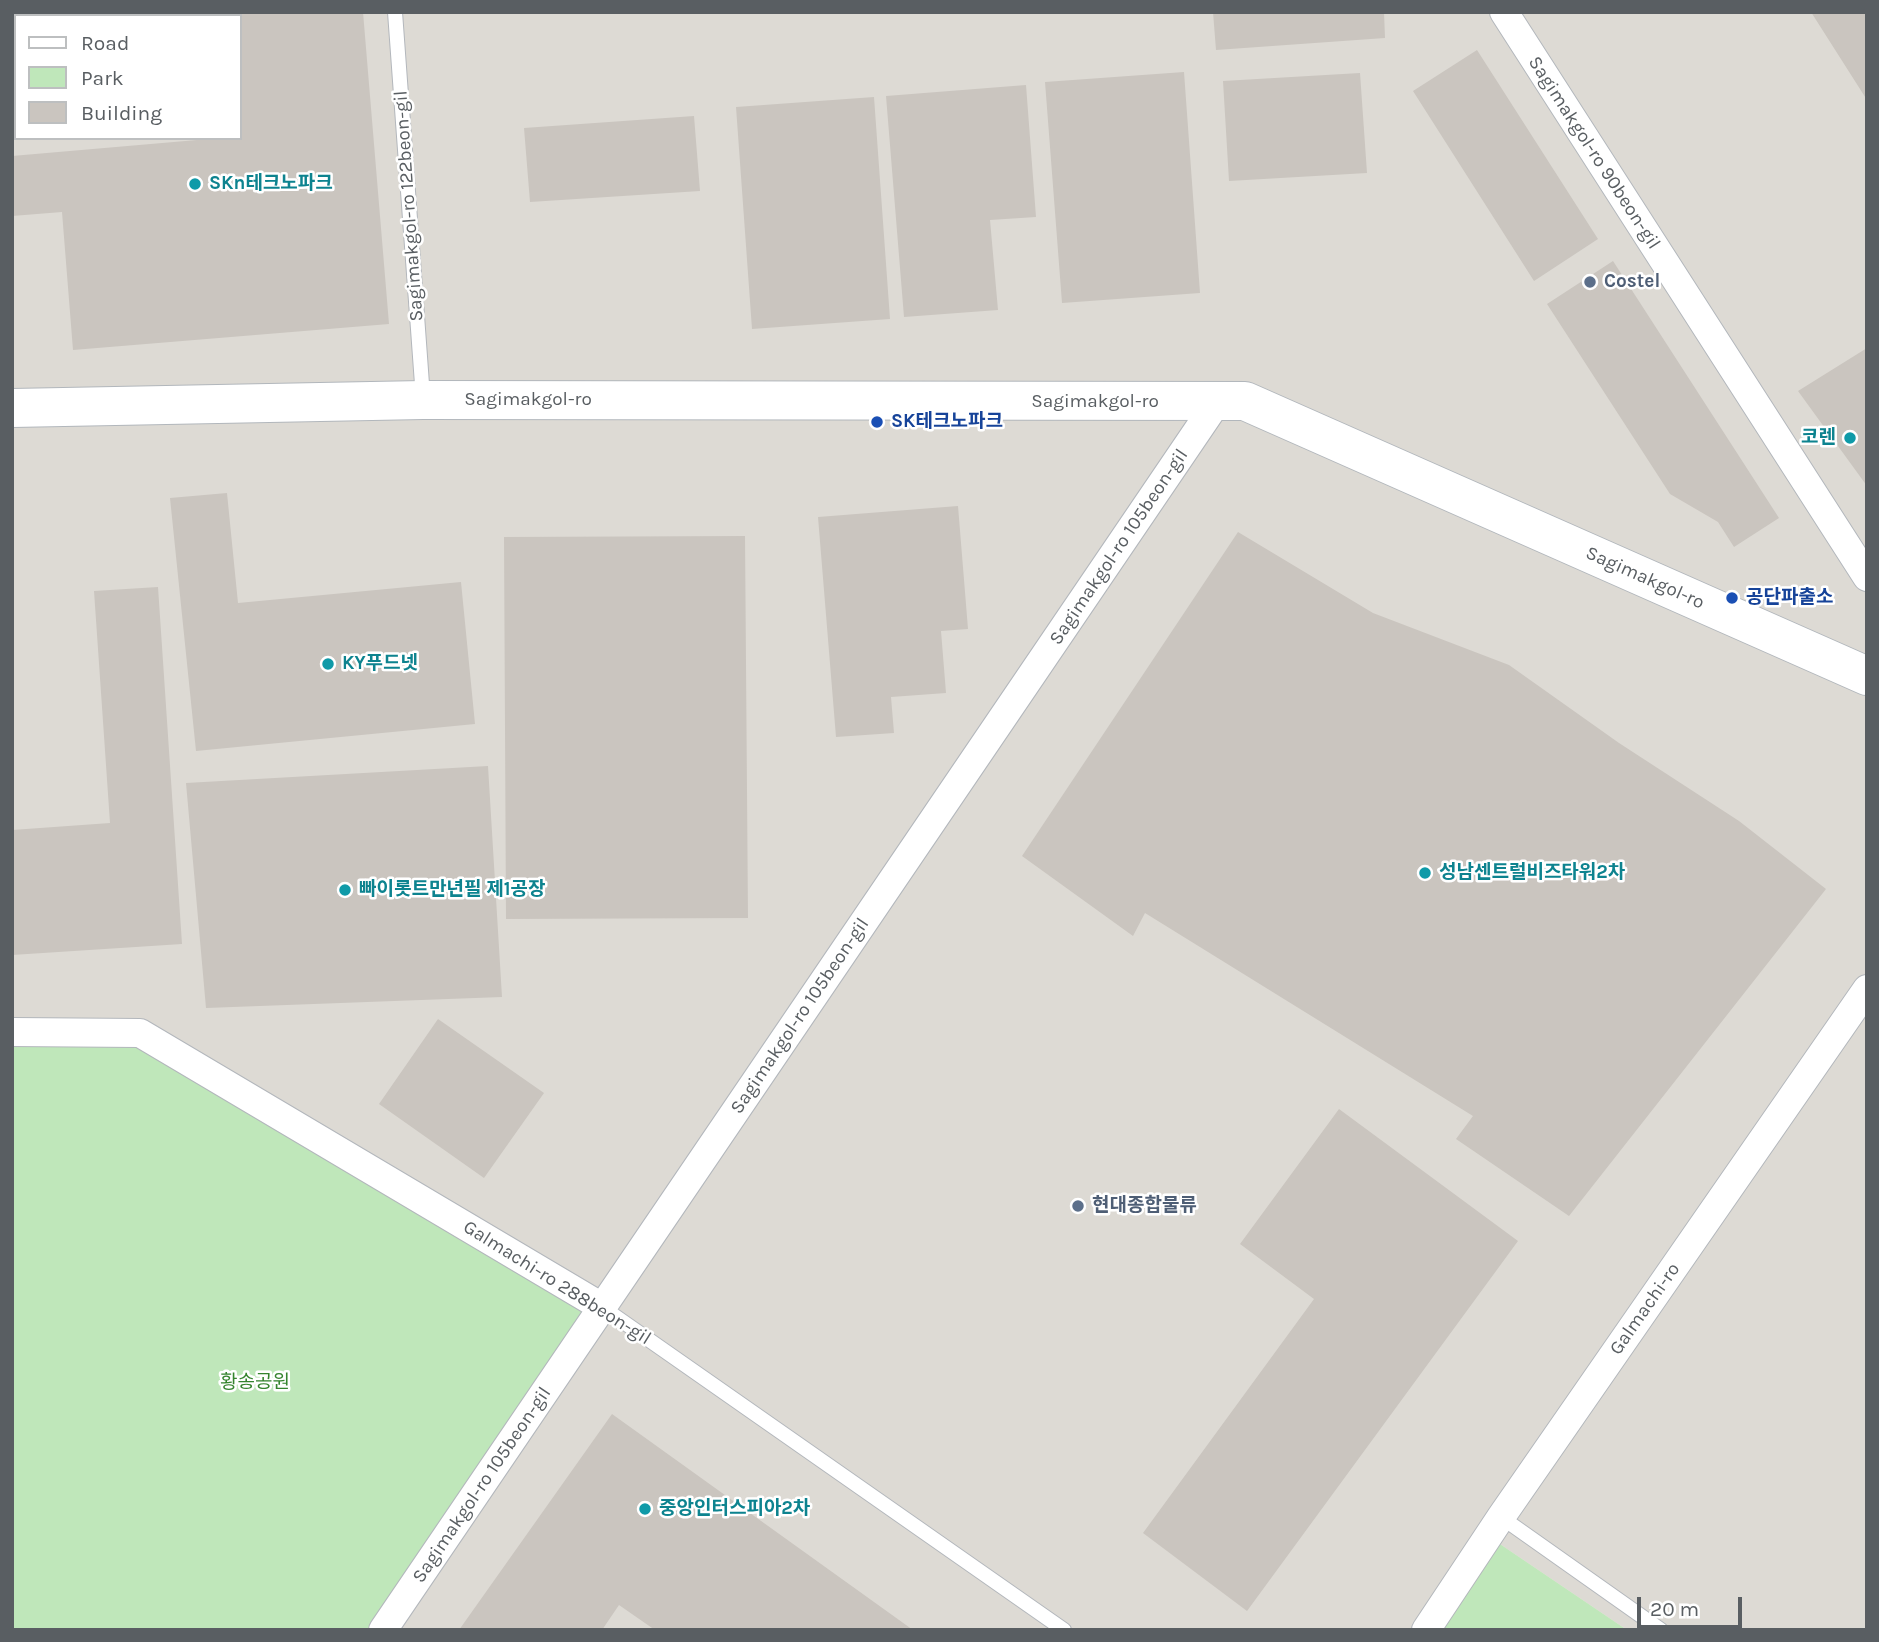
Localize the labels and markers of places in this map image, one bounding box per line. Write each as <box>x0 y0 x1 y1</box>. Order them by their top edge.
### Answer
place label: SKn테크노파크 <box>209 173 333 195</box>
marker: SKn테크노파크 <box>187 176 203 192</box>
place label: Costel <box>1604 271 1660 293</box>
marker: Costel <box>1582 274 1598 290</box>
place label: SK테크노파크 <box>891 411 1003 433</box>
marker: SK테크노파크 <box>869 414 885 430</box>
place label: 코렌 <box>1801 427 1836 449</box>
marker: 코렌 <box>1842 430 1858 446</box>
place label: 공단파출소 <box>1746 587 1833 609</box>
marker: 공단파출소 <box>1724 590 1740 606</box>
place label: KY푸드넷 <box>342 653 418 675</box>
marker: KY푸드넷 <box>320 656 336 672</box>
place label: 성남센트럴비즈타워2차 <box>1439 862 1625 884</box>
marker: 성남센트럴비즈타워2차 <box>1417 865 1433 881</box>
place label: 빠이롯트만년필 제1공장 <box>359 879 545 901</box>
marker: 빠이롯트만년필 제1공장 <box>337 882 353 898</box>
place label: 현대종합물류 <box>1092 1195 1197 1217</box>
marker: 현대종합물류 <box>1070 1198 1086 1214</box>
place label: 중앙인터스피아2차 <box>659 1498 810 1520</box>
marker: 중앙인터스피아2차 <box>637 1501 653 1517</box>

